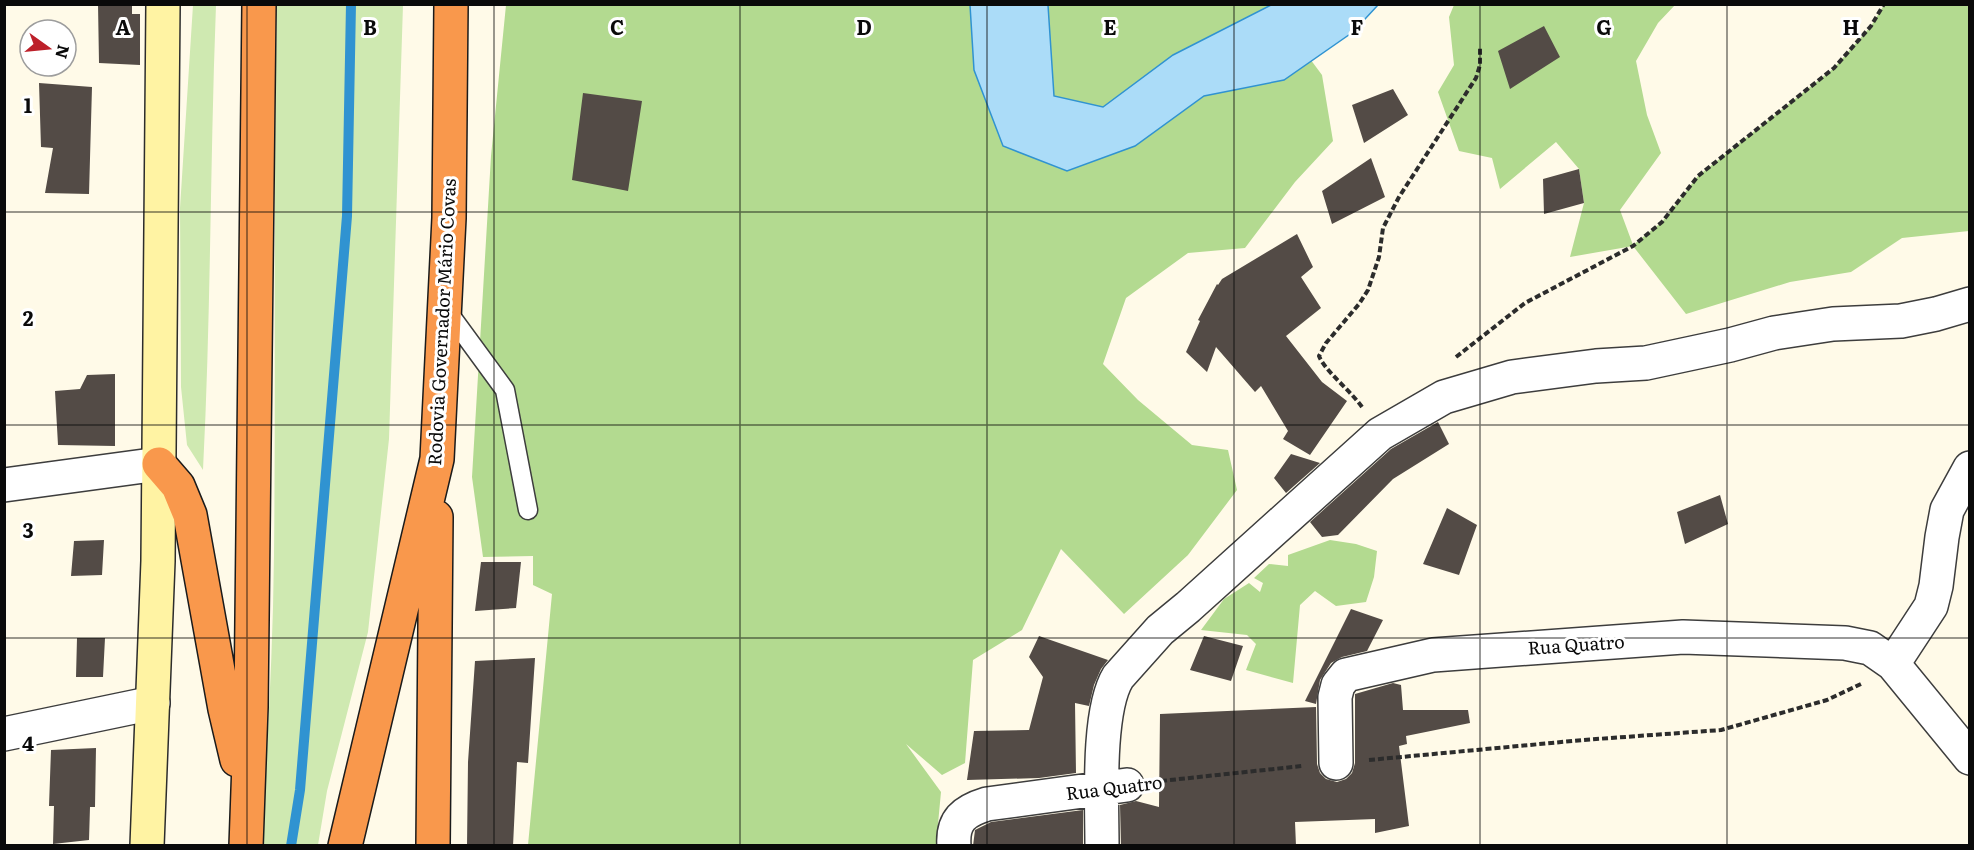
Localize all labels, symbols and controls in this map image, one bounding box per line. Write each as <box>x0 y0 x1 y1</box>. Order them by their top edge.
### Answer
text: A <box>115 11 131 41</box>
text: B <box>363 11 377 41</box>
text: C <box>610 11 624 41</box>
text: D <box>856 11 872 41</box>
text: E <box>1103 11 1117 41</box>
text: F <box>1351 11 1364 41</box>
text: G <box>1596 11 1612 41</box>
text: H <box>1843 11 1859 41</box>
north arrow <box>18 18 78 78</box>
text: N <box>50 43 77 62</box>
text: 1 <box>24 89 32 119</box>
street label: Rodovia Governador Mário Covas <box>420 178 462 466</box>
text: 2 <box>23 302 34 332</box>
text: 3 <box>22 514 34 544</box>
street label: Rua Quatro <box>1527 627 1625 661</box>
text: 4 <box>22 727 34 757</box>
street label: Rua Quatro <box>1064 768 1164 806</box>

